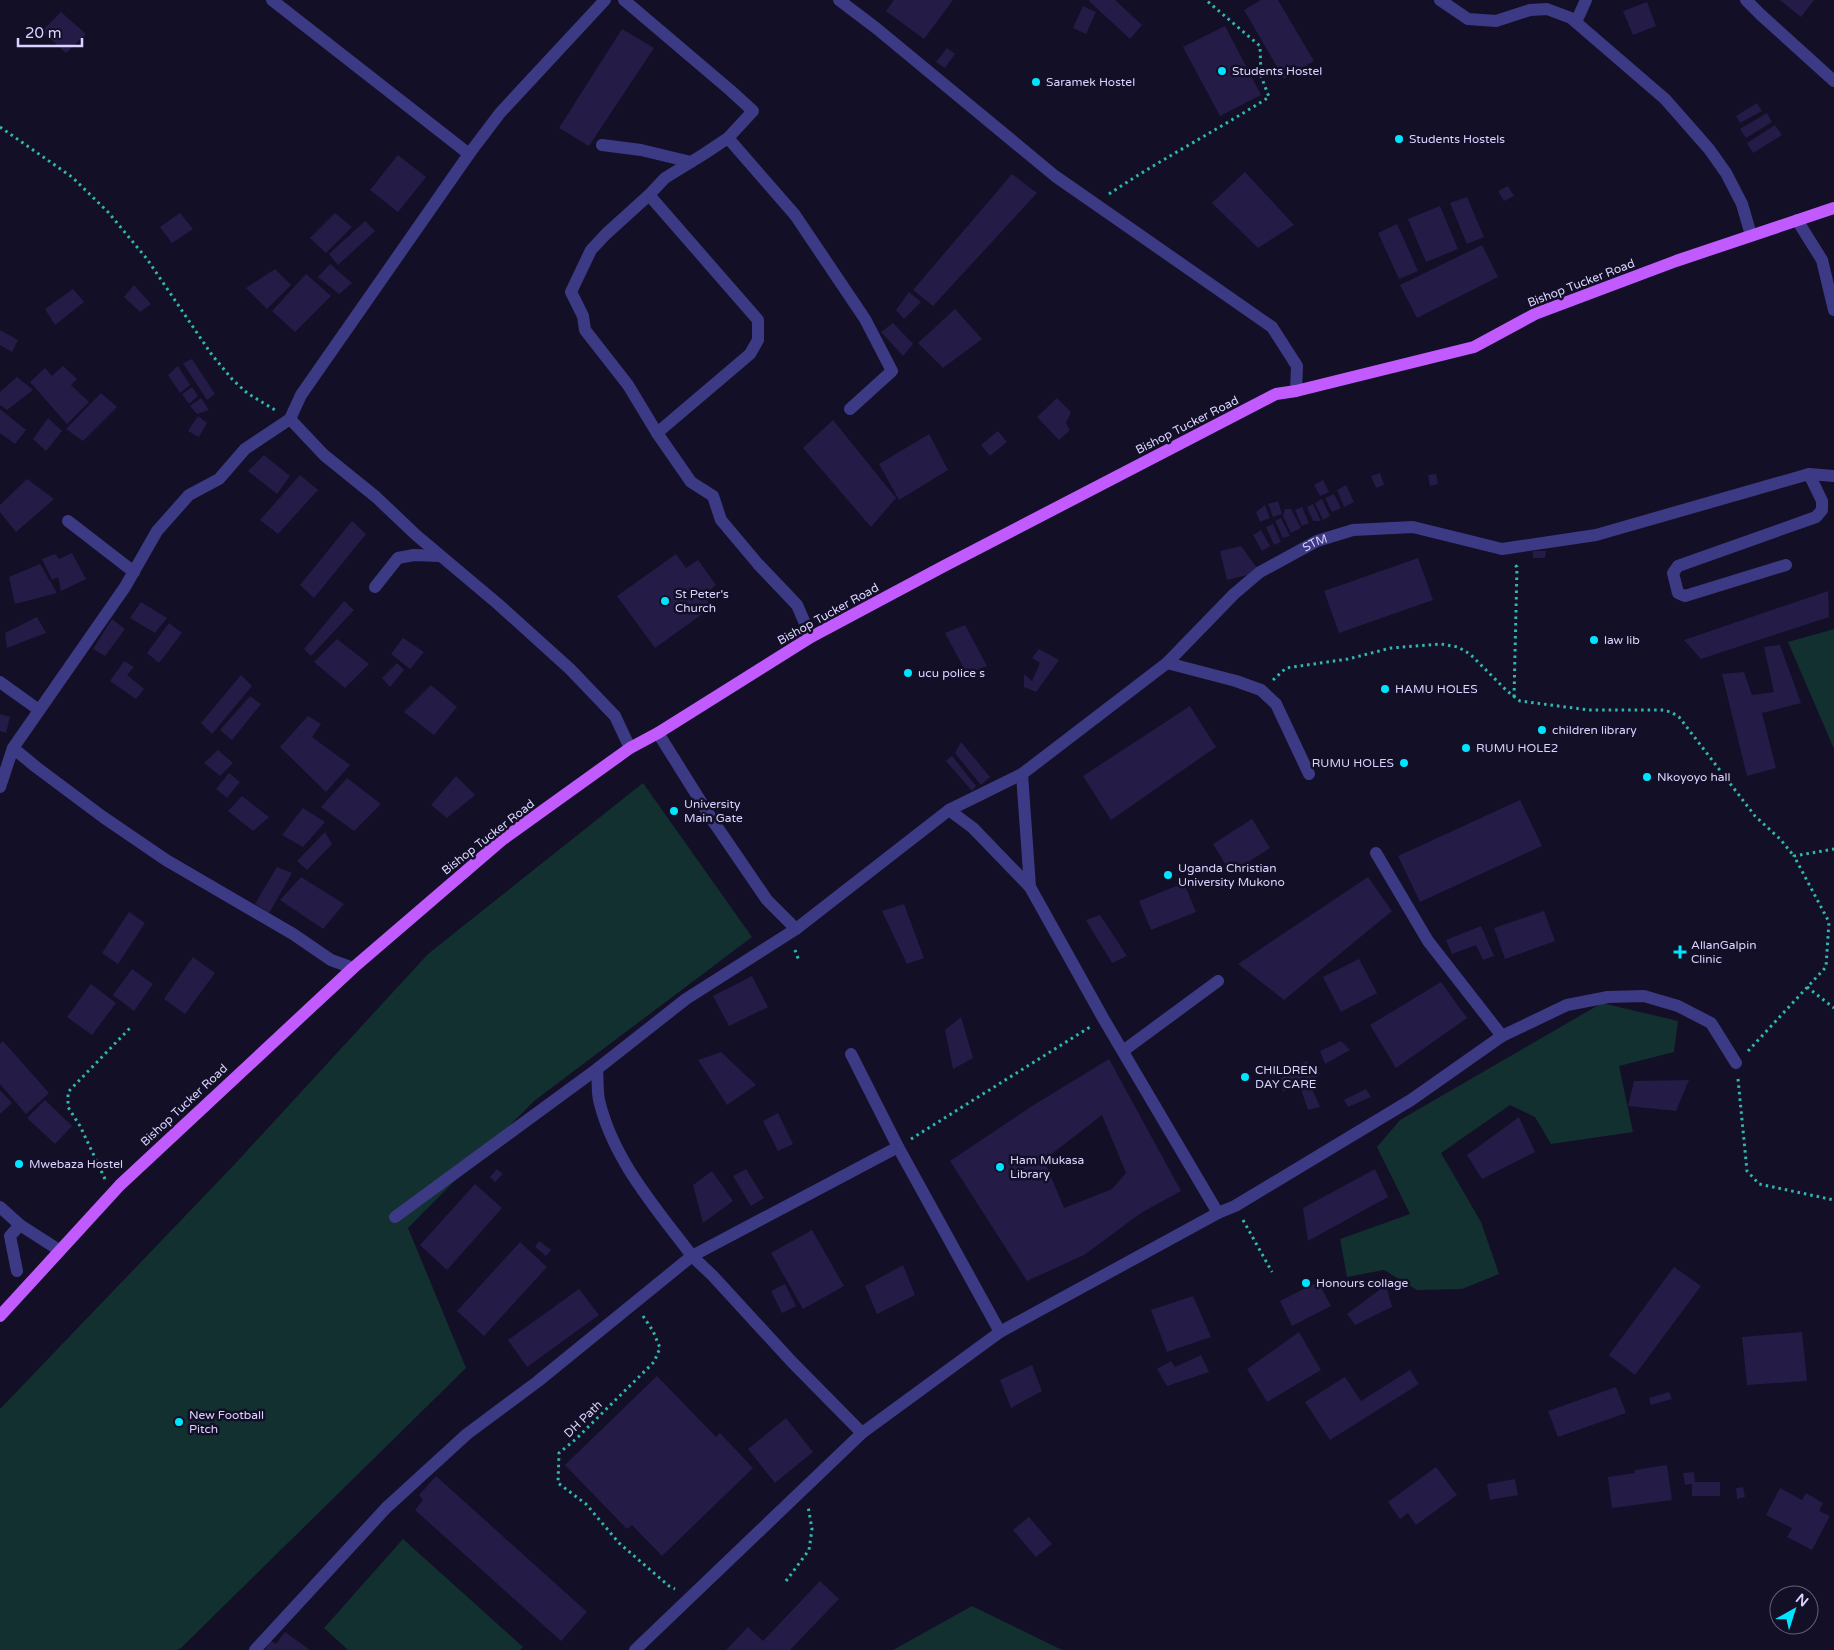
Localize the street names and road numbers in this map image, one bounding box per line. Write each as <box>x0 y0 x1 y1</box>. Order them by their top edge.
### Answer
street label: Bishop Tucker Road <box>1525 256 1637 310</box>
street label: Bishop Tucker Road <box>1133 393 1241 457</box>
street label: STM <box>1300 531 1329 555</box>
street label: Bishop Tucker Road <box>775 580 881 648</box>
street label: Bishop Tucker Road <box>439 796 537 878</box>
street label: Bishop Tucker Road <box>138 1061 230 1149</box>
street label: DH Path <box>561 1397 605 1441</box>

